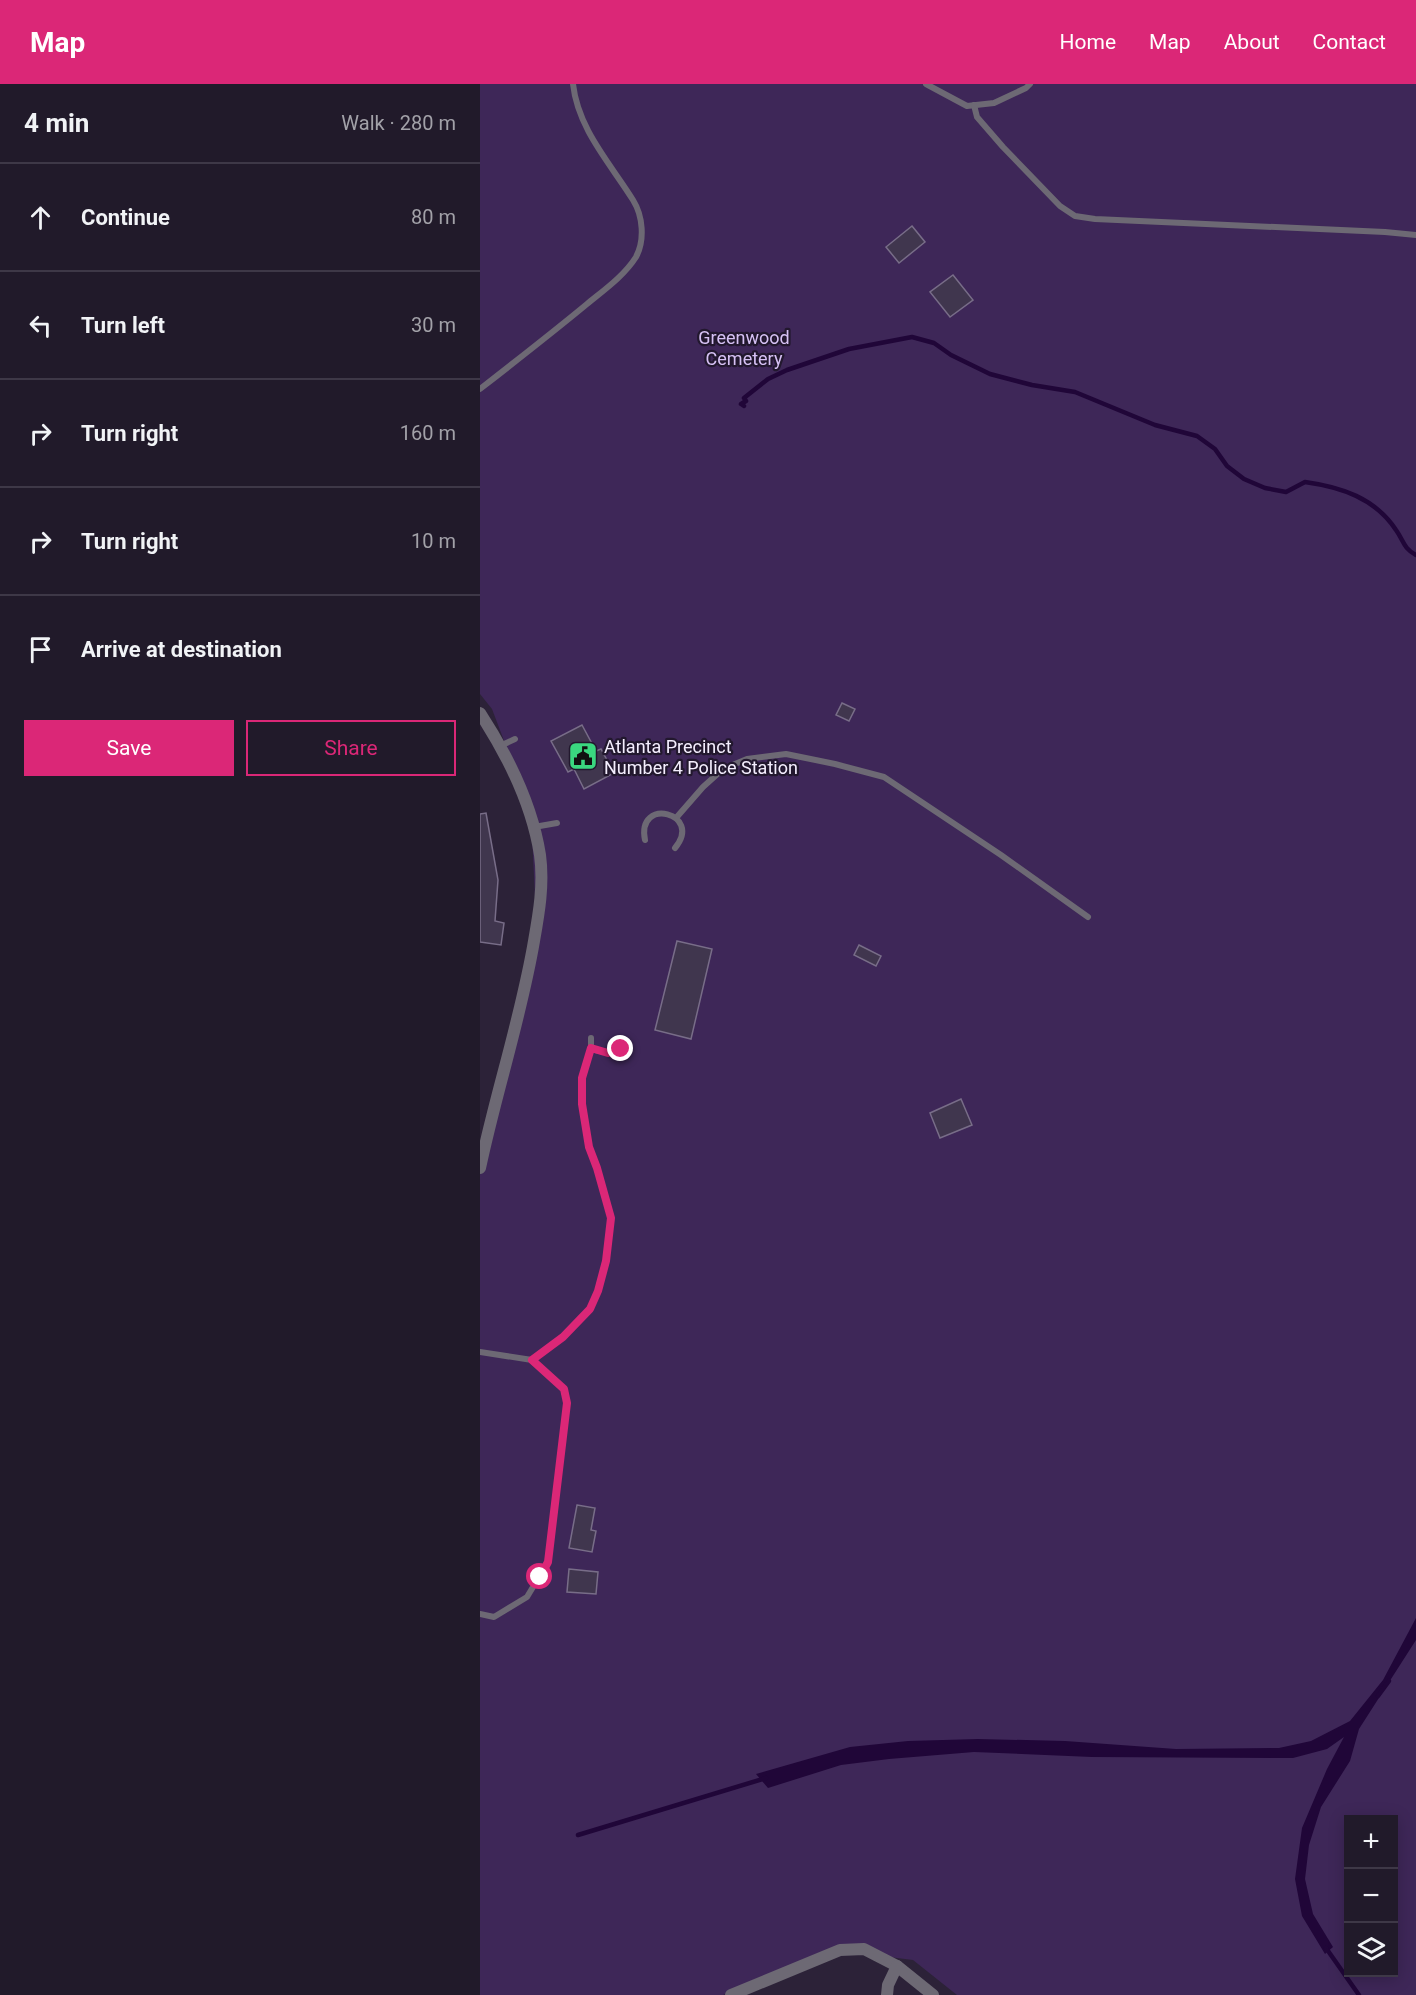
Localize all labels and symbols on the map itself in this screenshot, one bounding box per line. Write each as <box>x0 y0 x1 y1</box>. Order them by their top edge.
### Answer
park label: Greenwood Cemetery <box>698 327 790 369</box>
place label: Atlanta Precinct Number 4 Police Station <box>604 736 798 778</box>
public building icon: Atlanta Precinct Number 4 Police Station <box>567 740 599 772</box>
route end <box>607 1035 633 1061</box>
route start <box>526 1563 552 1589</box>

